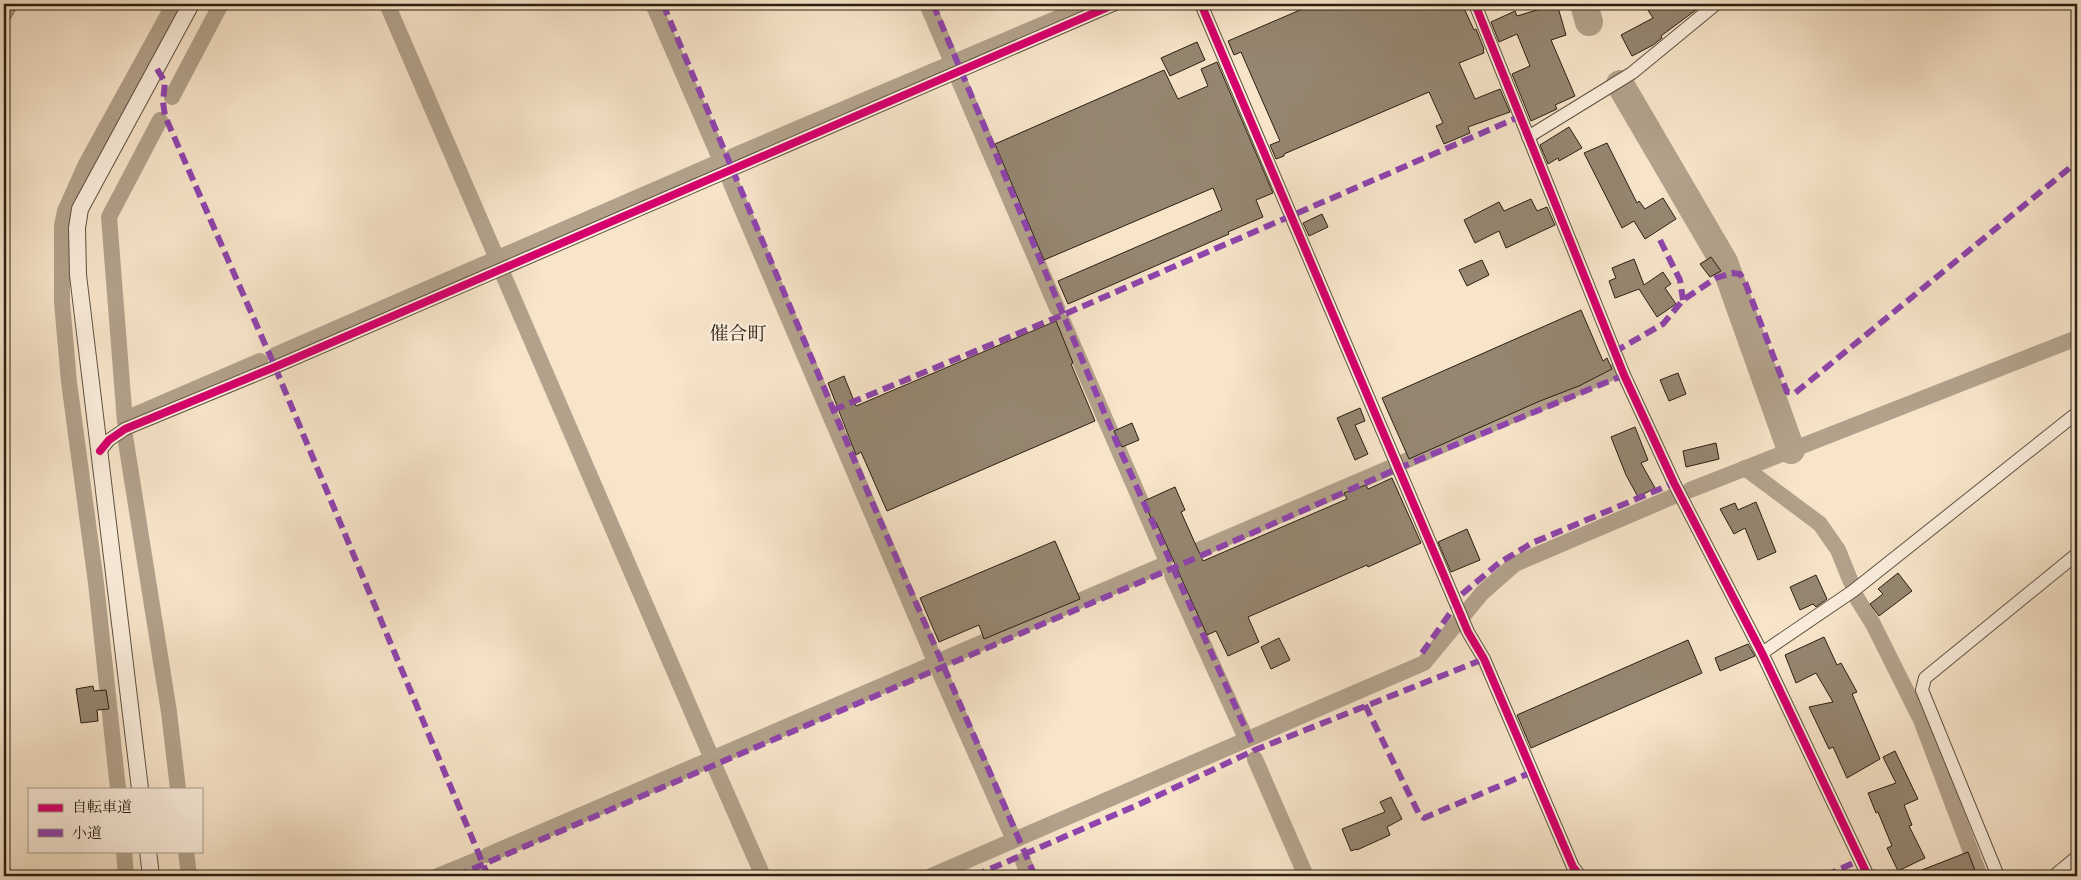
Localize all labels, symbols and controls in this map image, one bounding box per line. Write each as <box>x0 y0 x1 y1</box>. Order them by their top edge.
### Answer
district label: 催合町 <box>709 319 767 347</box>
legend <box>28 788 202 852</box>
text: 自転車道 <box>72 796 132 817</box>
text: 小道 <box>72 822 102 843</box>

